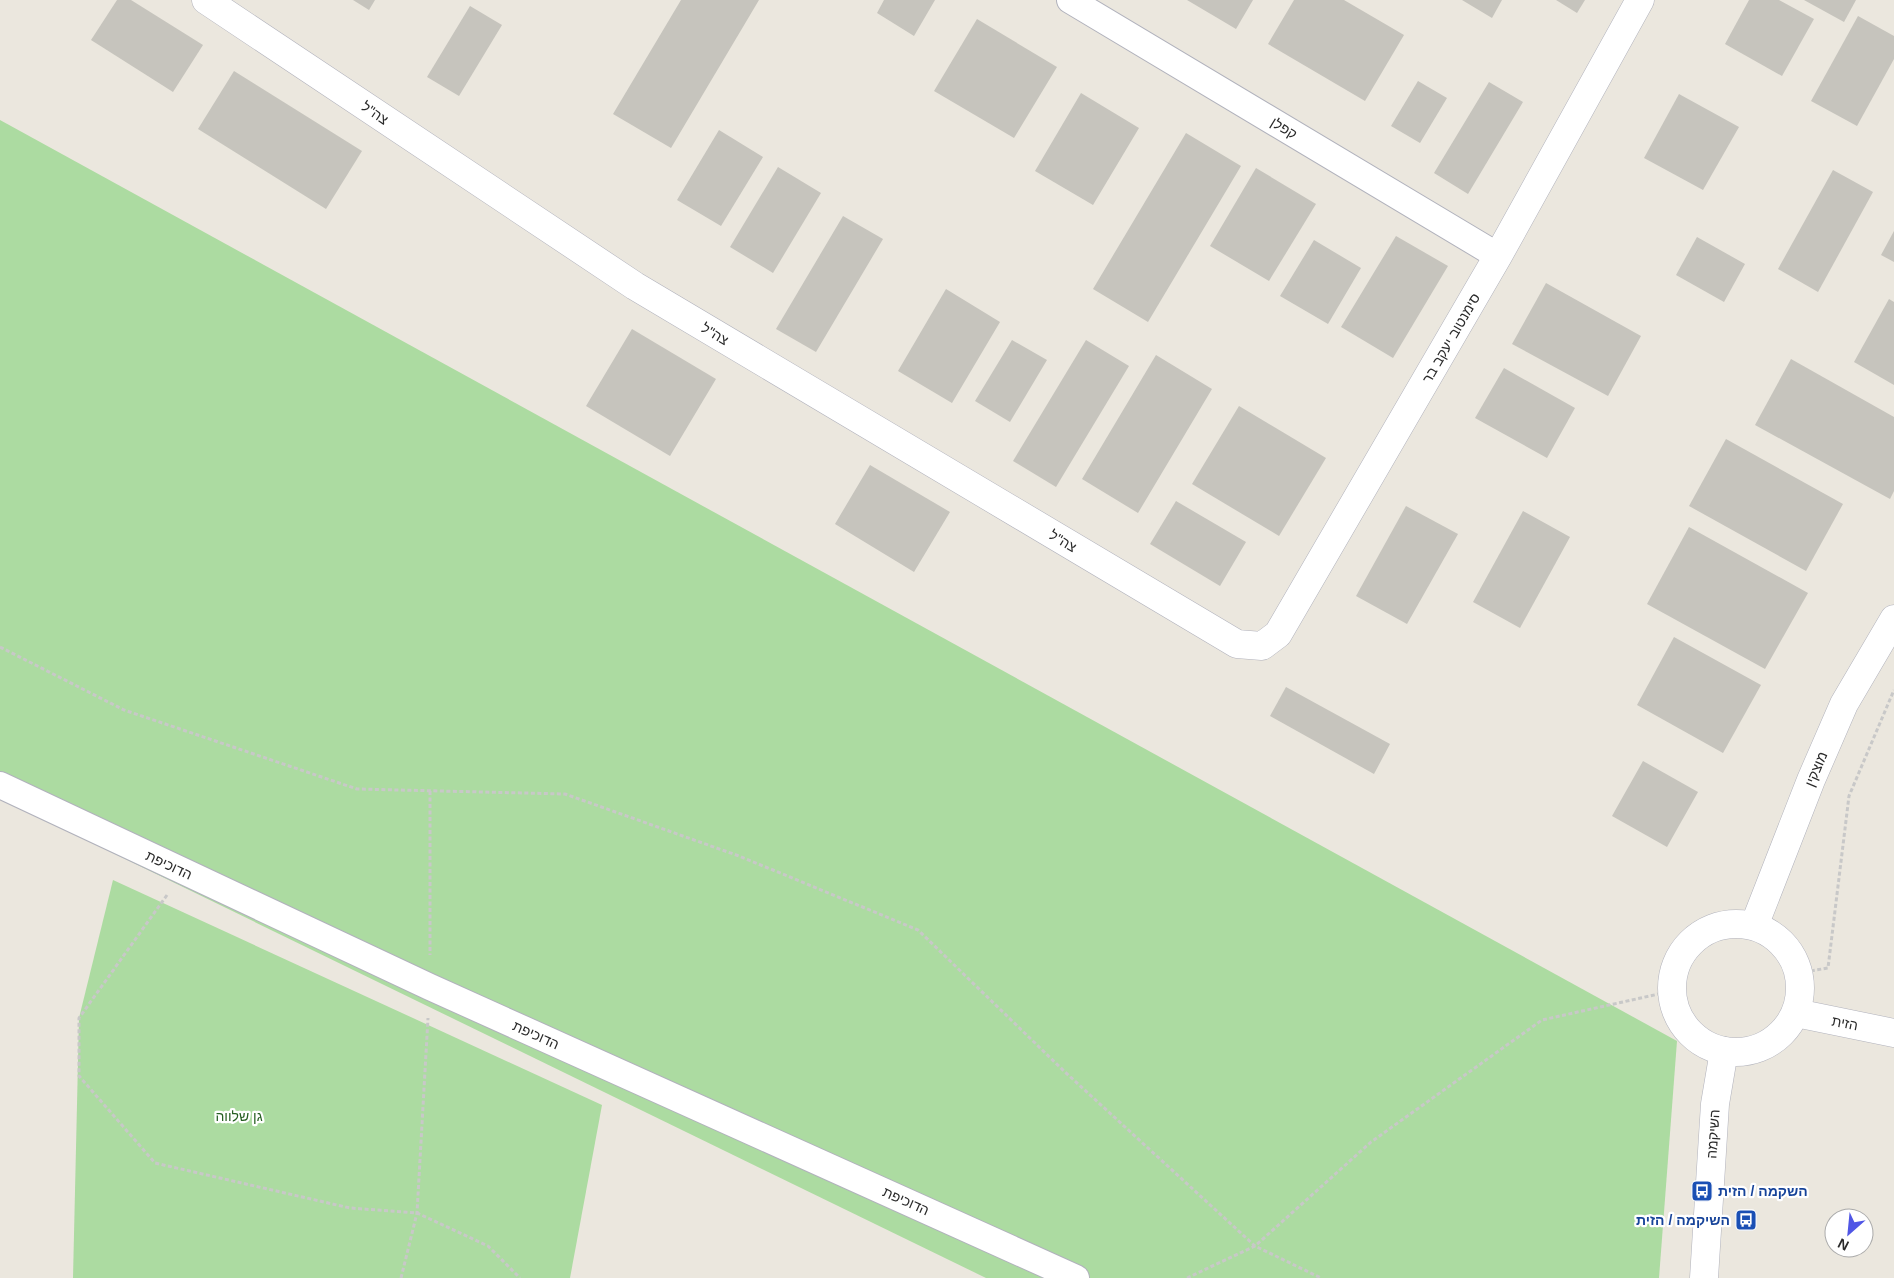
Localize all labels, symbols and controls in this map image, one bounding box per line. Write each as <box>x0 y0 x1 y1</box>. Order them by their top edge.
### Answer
street label: צה"ל <box>359 98 392 128</box>
street label: קפלן <box>1268 114 1300 142</box>
street label: סימנטוב יעקב בר <box>1419 290 1483 386</box>
street label: צה"ל <box>698 320 732 348</box>
street label: צה"ל <box>1046 527 1080 555</box>
street label: מוצקין <box>1802 749 1830 789</box>
street label: הדוכיפת <box>143 847 195 883</box>
street label: הזית <box>1830 1013 1860 1033</box>
street label: הדוכיפת <box>510 1018 562 1052</box>
park label: גן שלווה <box>215 1108 263 1124</box>
street label: השיקמה <box>1703 1109 1723 1159</box>
bus stop icon: השקמה / הזית <box>1690 1179 1714 1203</box>
place label: השקמה / הזית <box>1718 1183 1808 1199</box>
street label: הדוכיפת <box>880 1184 932 1218</box>
bus stop icon: השיקמה / הזית <box>1734 1208 1758 1232</box>
north arrow <box>1824 1208 1874 1258</box>
place label: השיקמה / הזית <box>1636 1212 1730 1228</box>
text: N <box>1835 1235 1851 1254</box>

